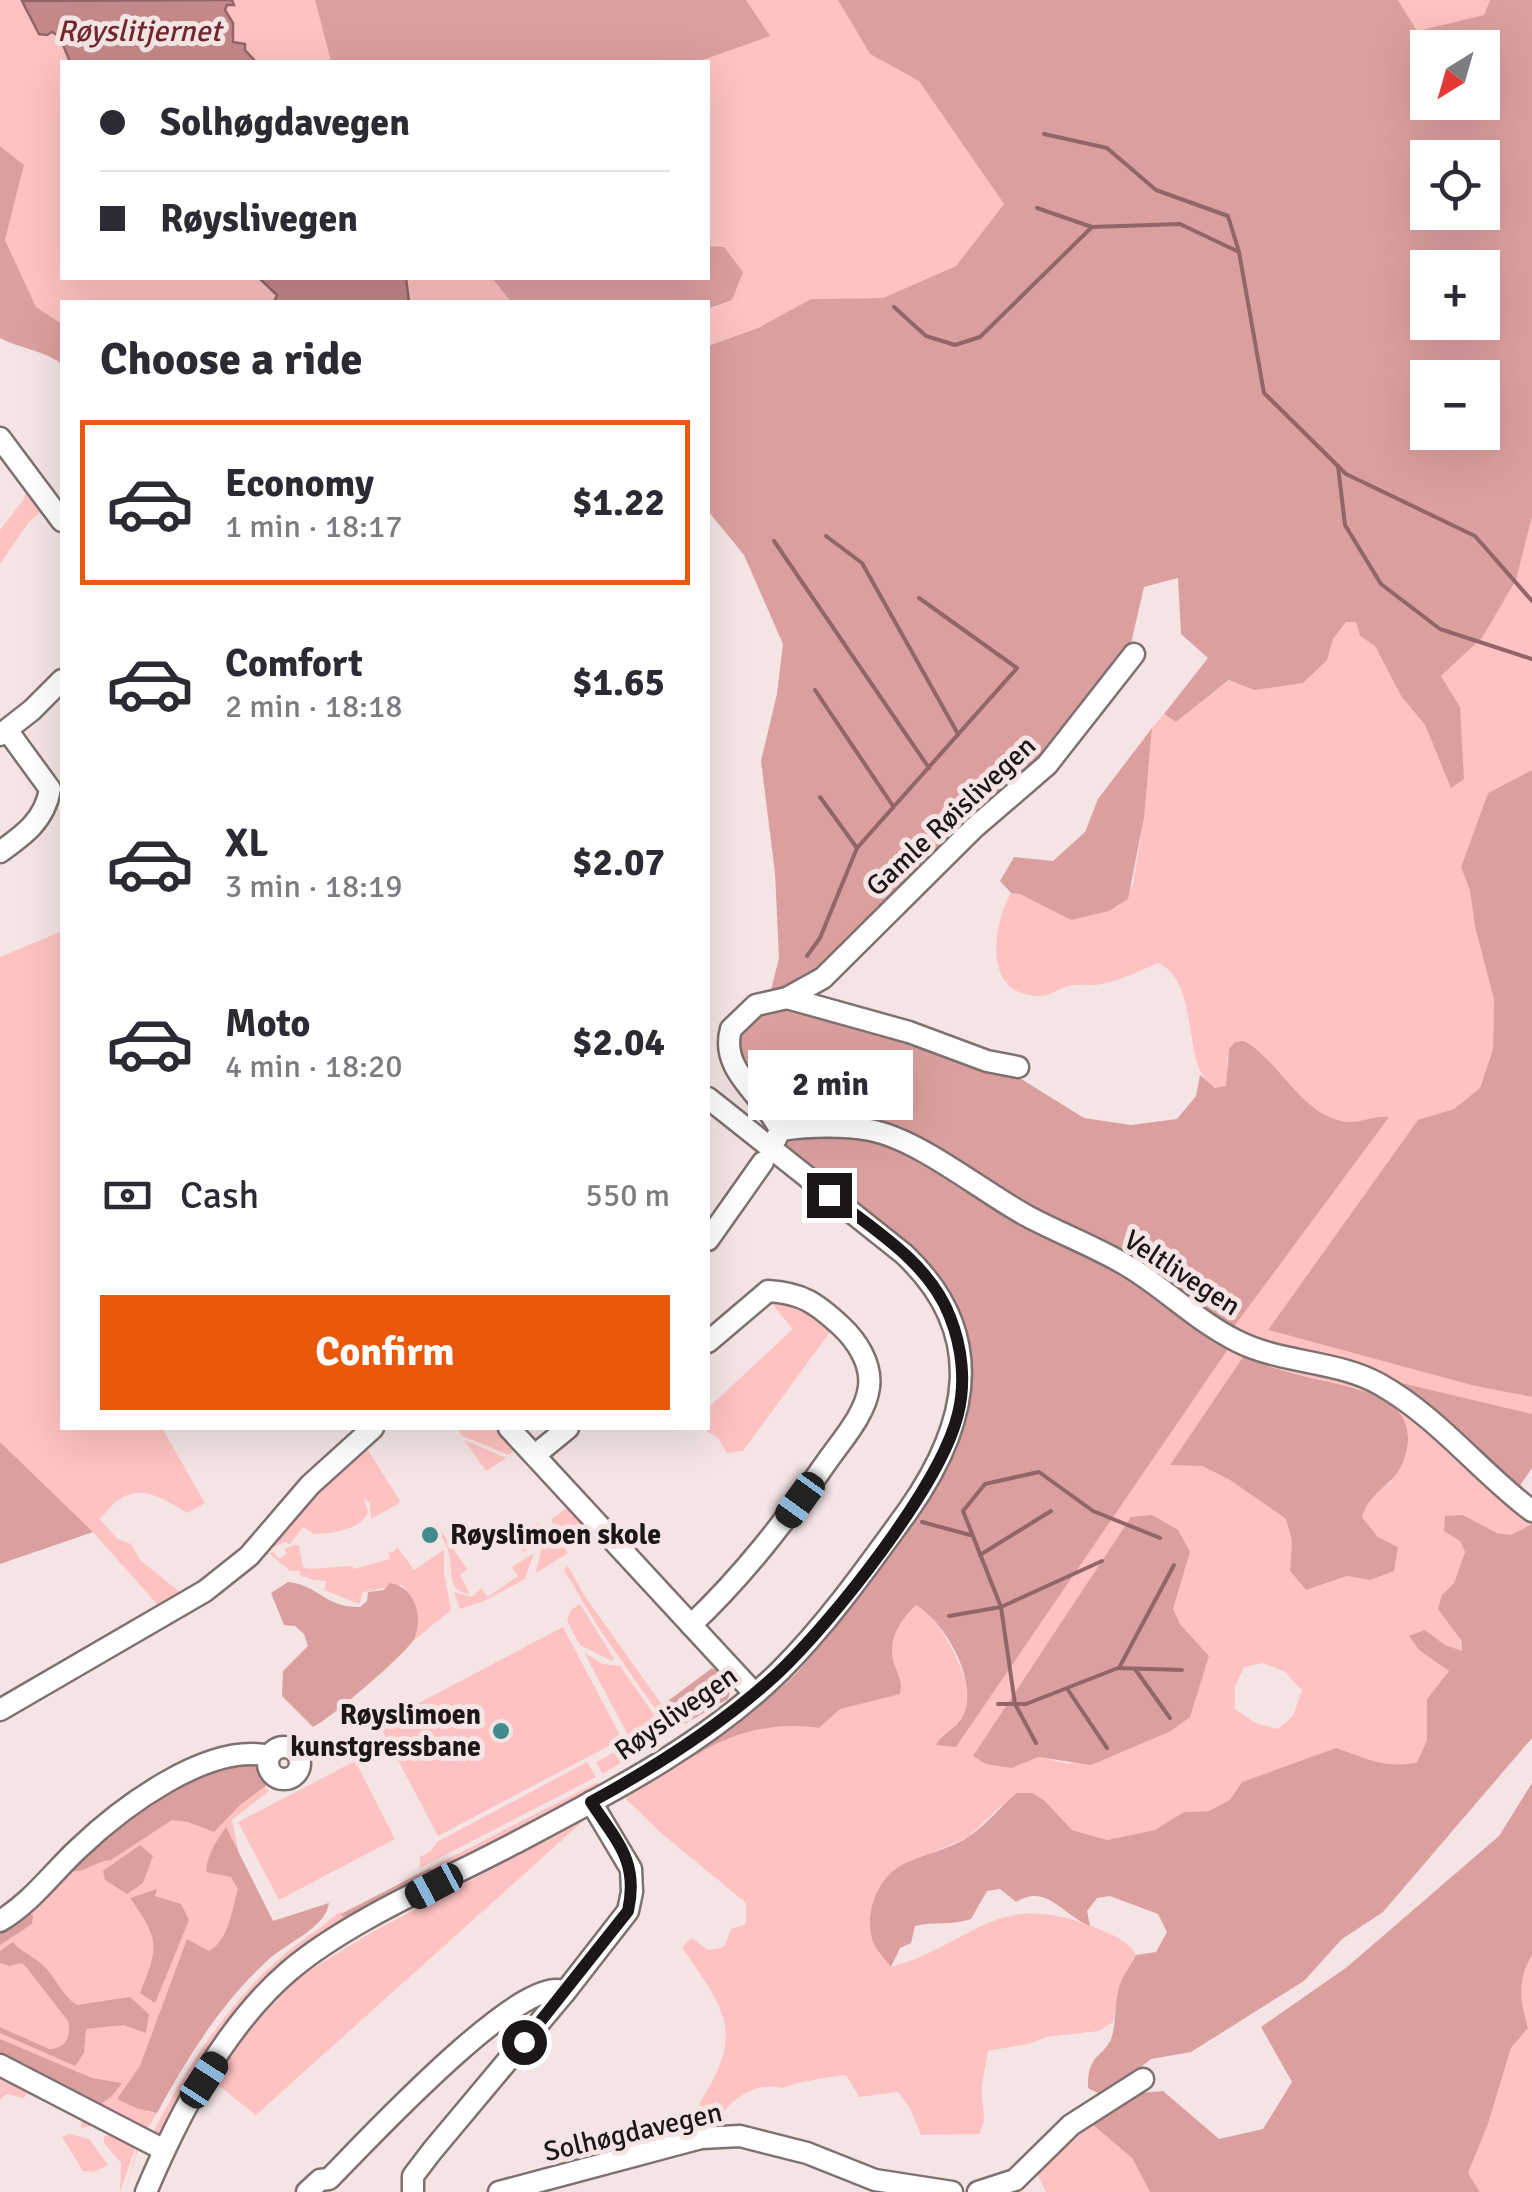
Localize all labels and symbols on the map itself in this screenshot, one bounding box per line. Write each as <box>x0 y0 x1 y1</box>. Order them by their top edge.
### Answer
water label: Røyslitjernet <box>57 13 224 50</box>
north arrow <box>1410 30 1500 120</box>
street label: Gamle Røislivegen <box>859 729 1043 903</box>
callout: 2 min <box>746 1050 912 1120</box>
route end <box>807 1173 852 1218</box>
street label: Veltlivegen <box>1117 1223 1247 1323</box>
car <box>770 1467 830 1533</box>
place label: Røyslimoen skole <box>450 1518 661 1552</box>
marker: Røyslimoen skole <box>419 1524 441 1546</box>
street label: Røyslivegen <box>608 1658 744 1768</box>
place label: Røyslimoen kunstgressbane <box>290 1698 481 1764</box>
marker: Røyslimoen kunstgressbane <box>490 1720 512 1742</box>
car <box>400 1859 468 1913</box>
route start <box>502 2020 547 2065</box>
car <box>175 2047 233 2113</box>
street label: Solhøgdavegen <box>541 2095 725 2169</box>

